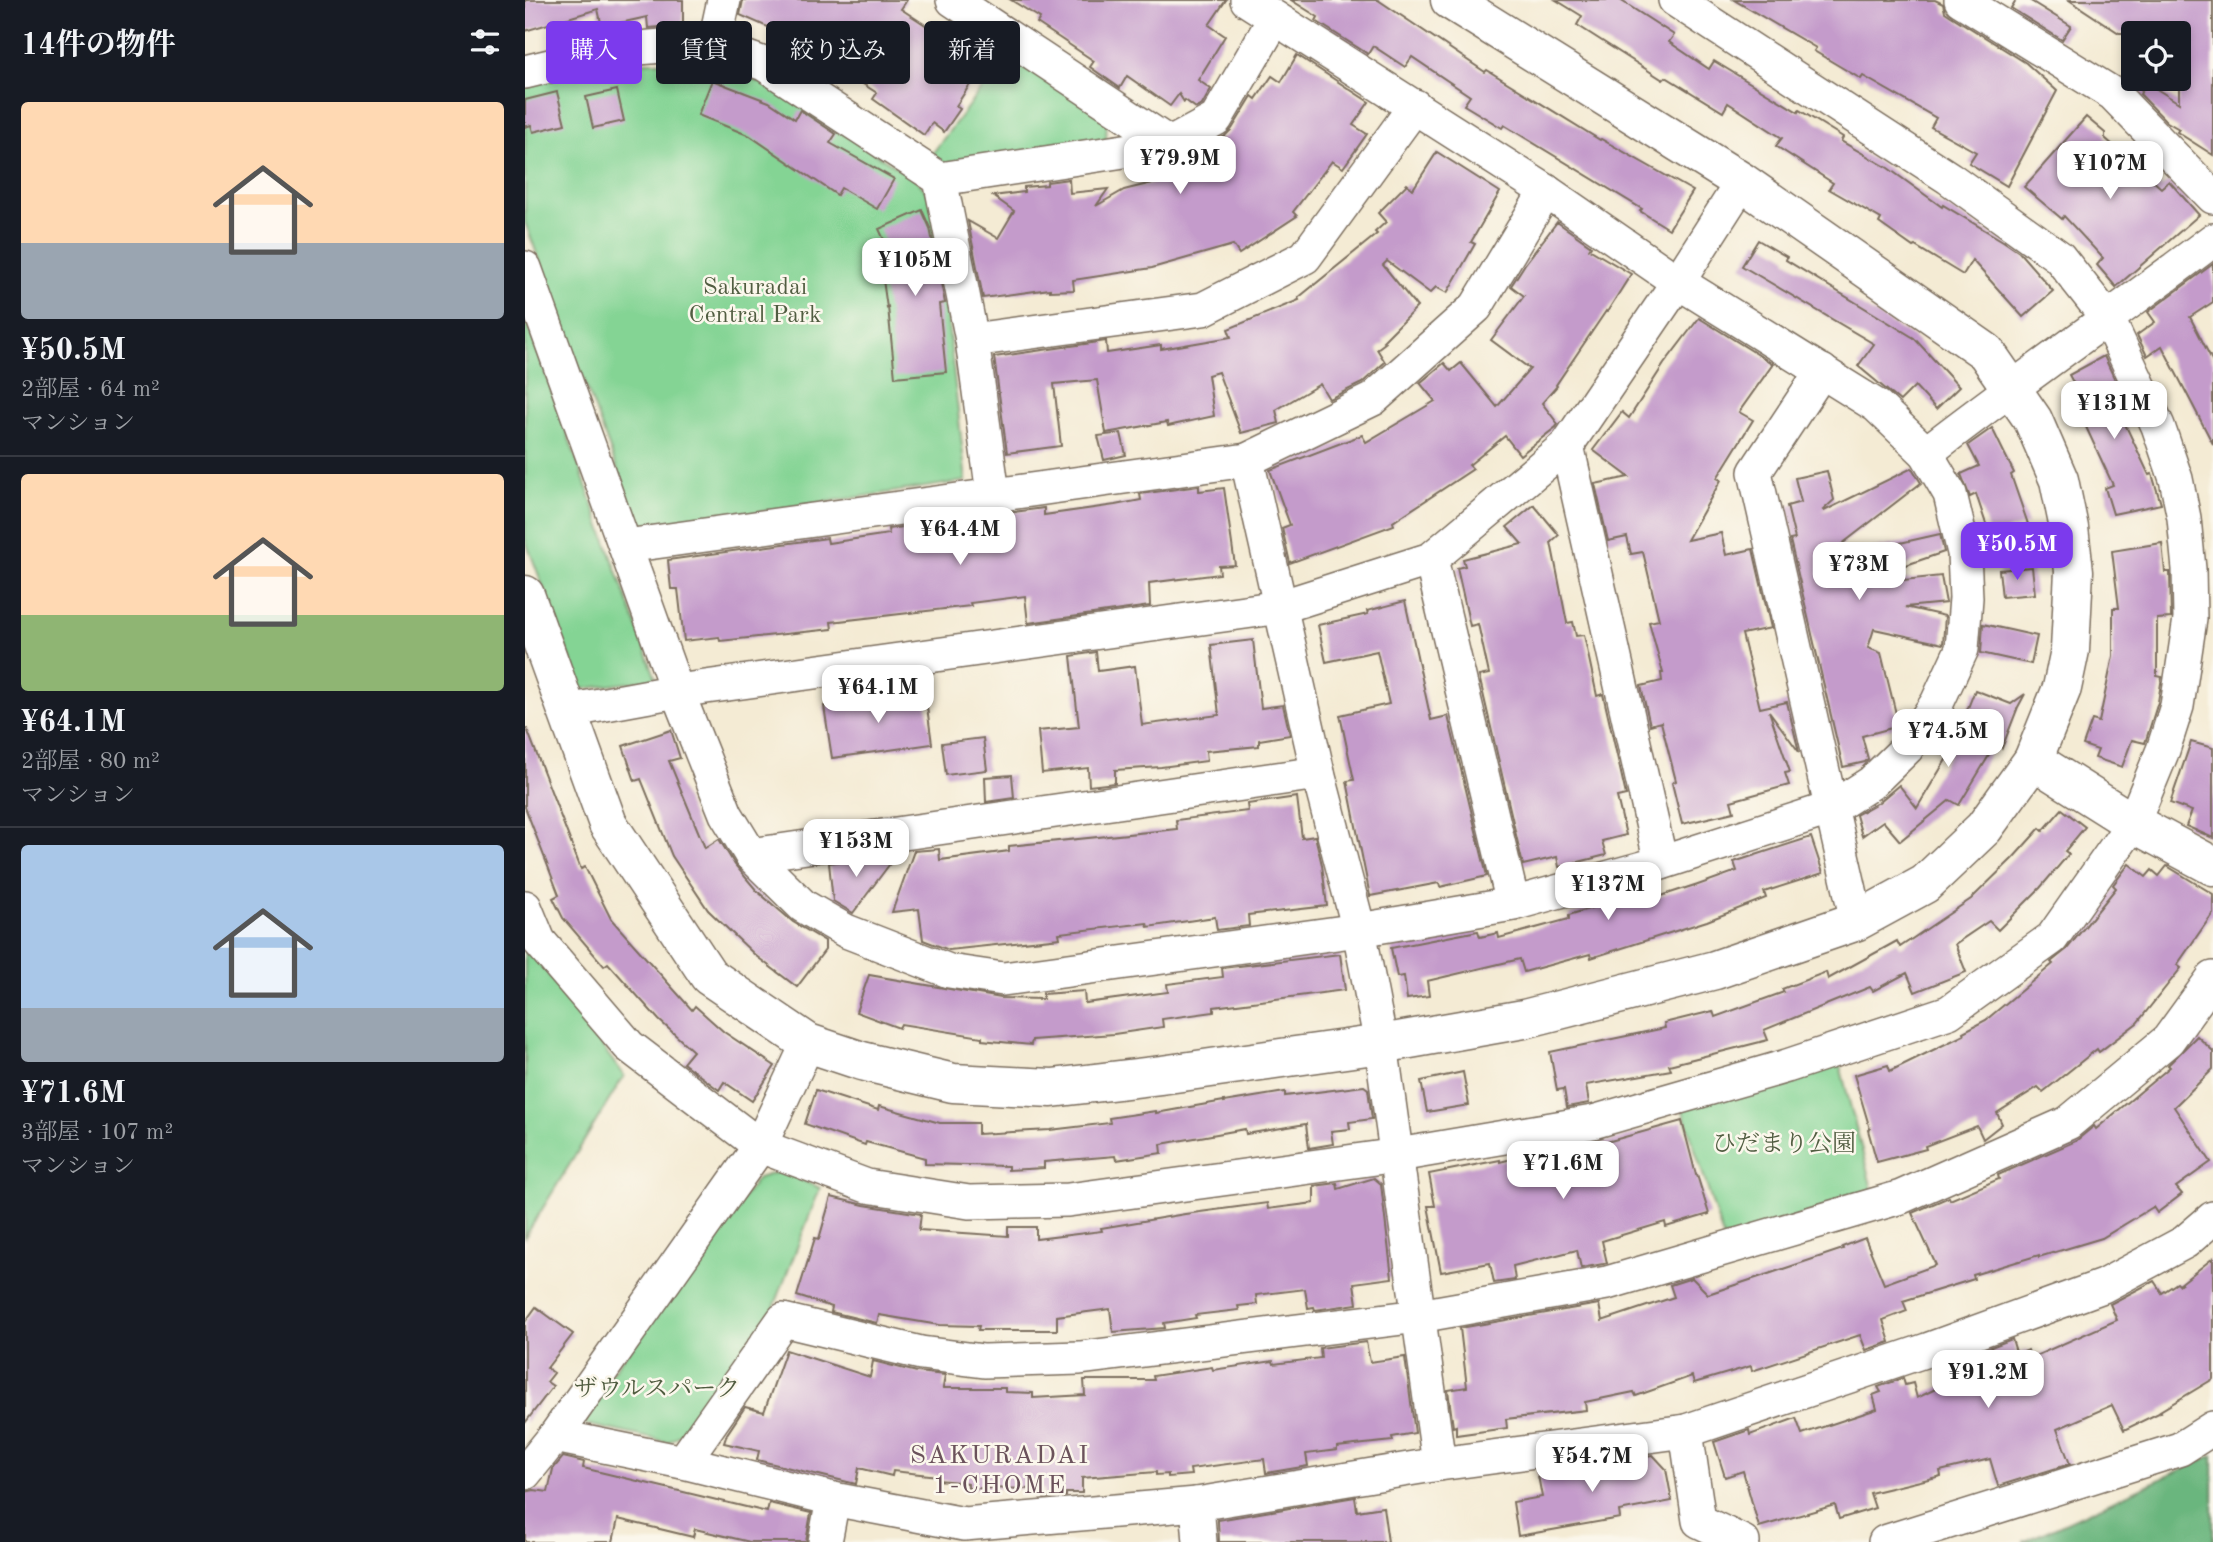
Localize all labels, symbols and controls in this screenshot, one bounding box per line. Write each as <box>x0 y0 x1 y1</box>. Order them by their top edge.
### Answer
chip: 購入 <box>546 21 642 84</box>
chip: 賃貸 <box>656 21 752 84</box>
chip: 絞り込み <box>766 21 910 84</box>
chip: 新着 <box>924 21 1020 84</box>
map controls <box>2121 21 2191 91</box>
button: locate <box>2121 21 2191 91</box>
icon: filters <box>466 23 504 61</box>
text: 14件の物件 <box>21 31 176 61</box>
pin: ¥79.9M <box>1123 136 1237 196</box>
pin: ¥107M <box>2061 142 2159 201</box>
icon: home <box>200 147 326 273</box>
text: ¥79.9M <box>1140 147 1220 170</box>
text: ¥107M <box>2073 152 2147 175</box>
pin: ¥105M <box>866 238 964 298</box>
text: ¥105M <box>878 249 952 272</box>
park label: Sakuradai Central Park <box>689 276 821 328</box>
text: ¥50.5M <box>21 336 126 366</box>
text: 2部屋 · 64 m² <box>21 378 160 401</box>
pin: ¥131M <box>2065 382 2163 441</box>
text: ¥131M <box>2077 392 2151 415</box>
text: マンション <box>21 412 135 435</box>
pin: ¥64.4M <box>903 508 1017 567</box>
text: ¥64.4M <box>920 518 1000 541</box>
icon: home <box>200 519 326 645</box>
pin: ¥50.5M <box>1960 522 2074 582</box>
text: ¥50.5M <box>1977 533 2057 556</box>
pin: ¥73M <box>1818 542 1900 602</box>
text: ¥73M <box>1829 553 1889 576</box>
pin: ¥64.1M <box>821 666 935 725</box>
text: ¥64.1M <box>838 676 918 699</box>
text: ¥64.1M <box>21 708 126 738</box>
pin: ¥74.5M <box>1891 710 2005 769</box>
text: ¥74.5M <box>1908 720 1988 743</box>
text: 2部屋 · 80 m² <box>21 750 160 773</box>
text: マンション <box>21 784 135 807</box>
pin: ¥153M <box>807 820 905 879</box>
text: ¥153M <box>819 830 893 853</box>
pin: ¥137M <box>1559 862 1657 922</box>
text: ¥137M <box>1571 873 1645 896</box>
icon: home <box>200 890 326 1016</box>
text: ¥71.6M <box>21 1079 126 1109</box>
text: 3部屋 · 107 m² <box>21 1121 173 1144</box>
park label: ひだまり公園 <box>1712 1131 1856 1157</box>
pin: ¥71.6M <box>1506 1142 1620 1201</box>
text: ¥71.6M <box>1523 1152 1603 1175</box>
text: マンション <box>21 1155 135 1178</box>
pin: ¥91.2M <box>1931 1350 2045 1410</box>
text: ¥91.2M <box>1948 1361 2028 1384</box>
park label: ザウルスパーク <box>574 1376 740 1402</box>
pin: ¥54.7M <box>1535 1434 1649 1494</box>
district label: SAKURADAI 1-CHOME <box>910 1443 1090 1499</box>
text: ¥54.7M <box>1552 1445 1632 1468</box>

